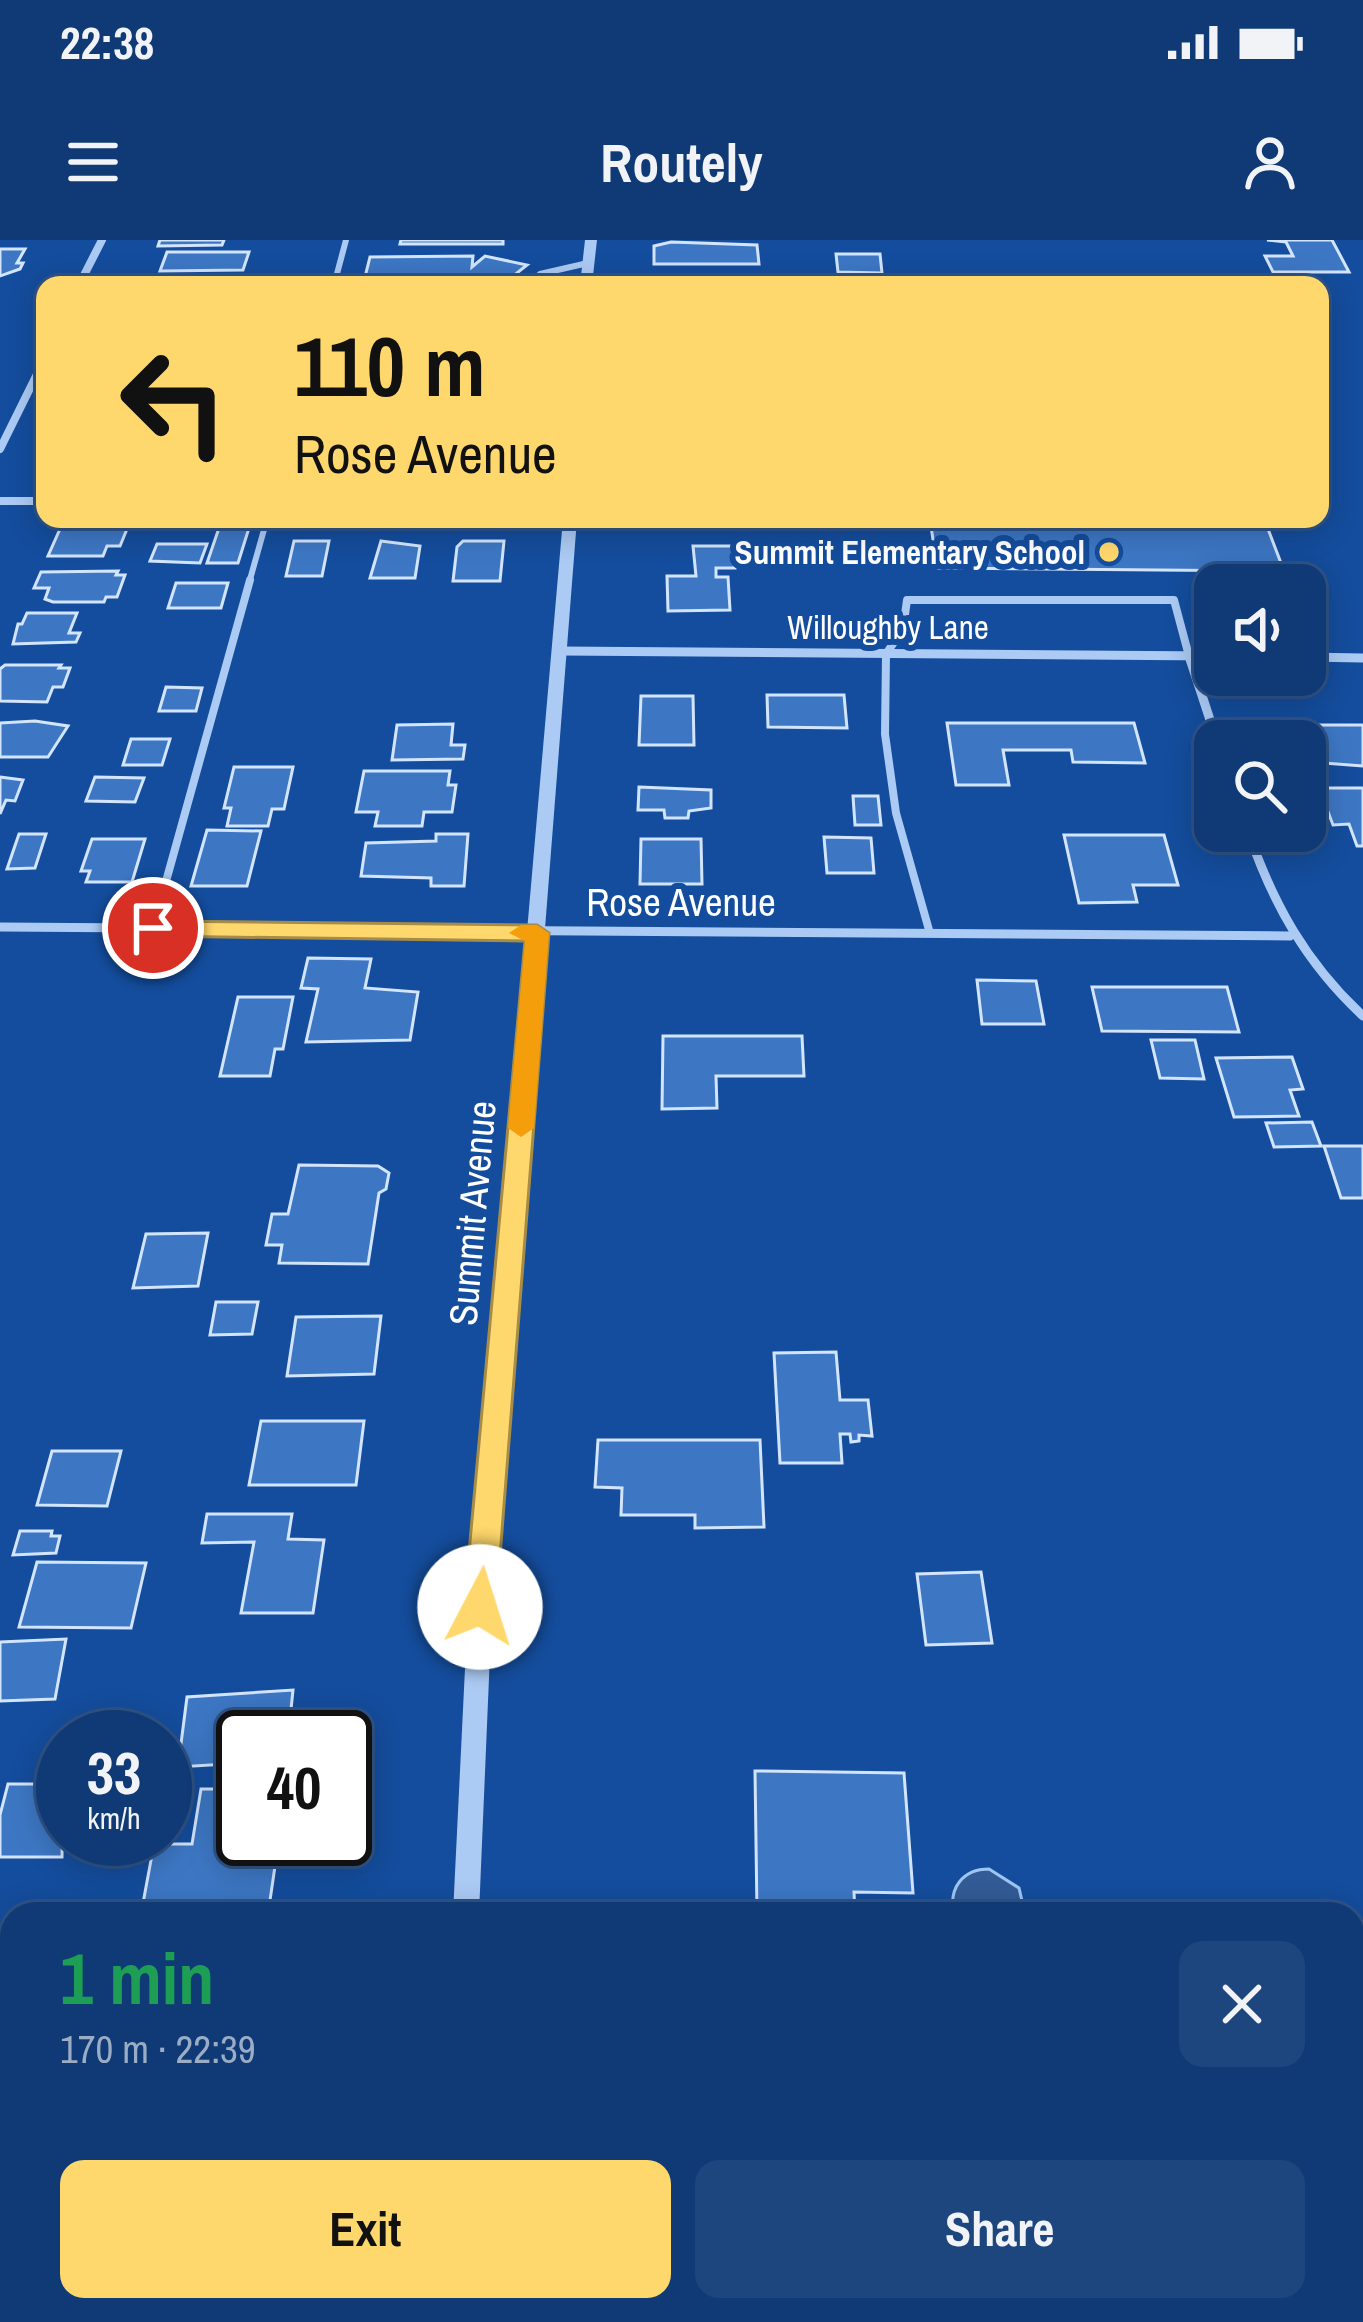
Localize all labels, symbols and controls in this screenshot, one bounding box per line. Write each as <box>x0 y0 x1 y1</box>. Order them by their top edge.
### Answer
text: 22:38 <box>60 12 154 73</box>
text: Routely <box>600 126 763 199</box>
icon: menu <box>60 129 126 195</box>
icon: person <box>1237 129 1303 195</box>
text: 110 m <box>294 309 486 422</box>
icon: left <box>96 324 252 480</box>
text: Rose Avenue <box>294 417 557 490</box>
place label: Summit Elementary School <box>735 530 1085 574</box>
marker: Summit Elementary School <box>1096 539 1122 565</box>
map controls <box>1194 564 1326 852</box>
button: sound <box>1194 564 1326 696</box>
street label: Willoughby Lane <box>787 605 989 649</box>
button: search <box>1194 720 1326 852</box>
street label: Rose Avenue <box>586 876 776 928</box>
pin <box>102 877 204 979</box>
icon: arrive <box>120 895 186 961</box>
street label: Summit Avenue <box>436 1099 508 1327</box>
position arrow <box>417 1544 543 1670</box>
speed limit sign: 40 <box>216 1710 372 1866</box>
text: 33 <box>87 1732 141 1813</box>
text: km/h <box>87 1798 141 1838</box>
text: 1 min <box>60 1929 214 2026</box>
button: close <box>1179 1941 1305 2067</box>
text: 170 m · 22:39 <box>60 2023 256 2075</box>
button: Exit <box>60 2160 671 2298</box>
button: Share <box>695 2160 1305 2298</box>

